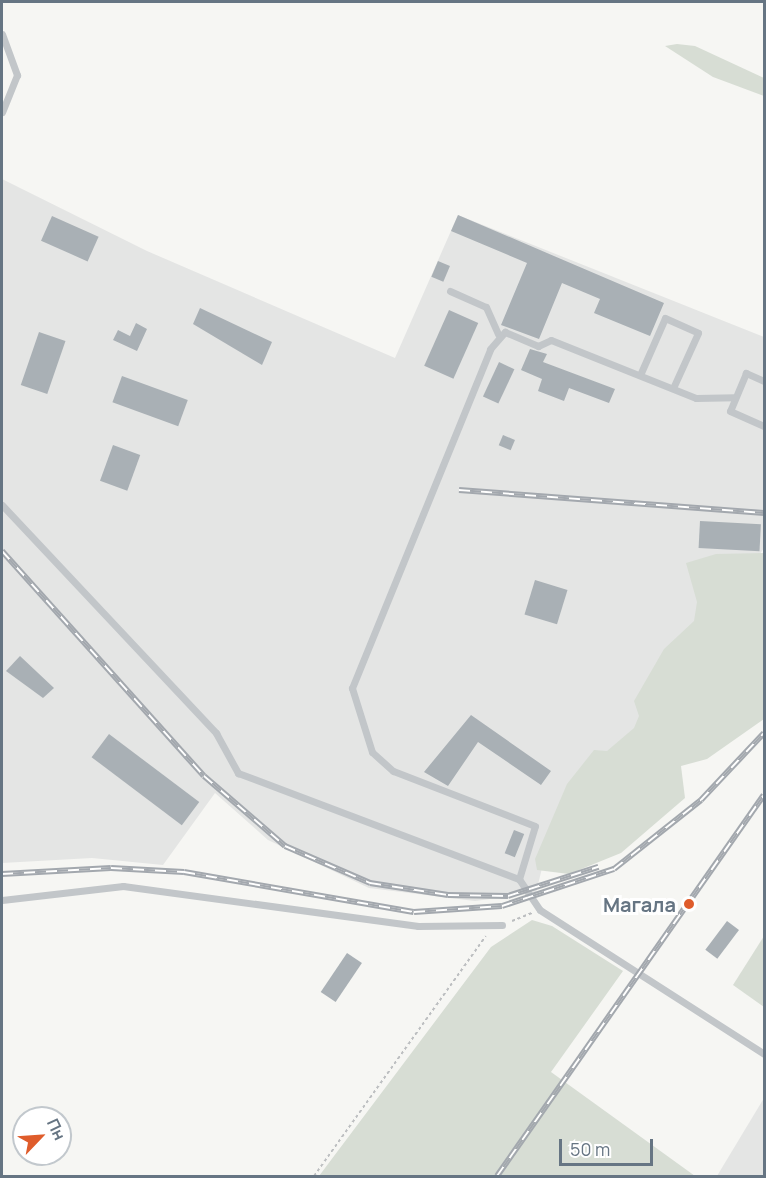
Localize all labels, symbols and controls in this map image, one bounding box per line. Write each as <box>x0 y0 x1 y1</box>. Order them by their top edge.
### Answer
place label: Магала <box>603 892 676 916</box>
marker: Магала <box>680 895 698 913</box>
north arrow <box>12 1106 72 1166</box>
text: Пн <box>42 1115 71 1144</box>
scale bar <box>562 1127 656 1165</box>
text: 50 m <box>570 1137 610 1161</box>

